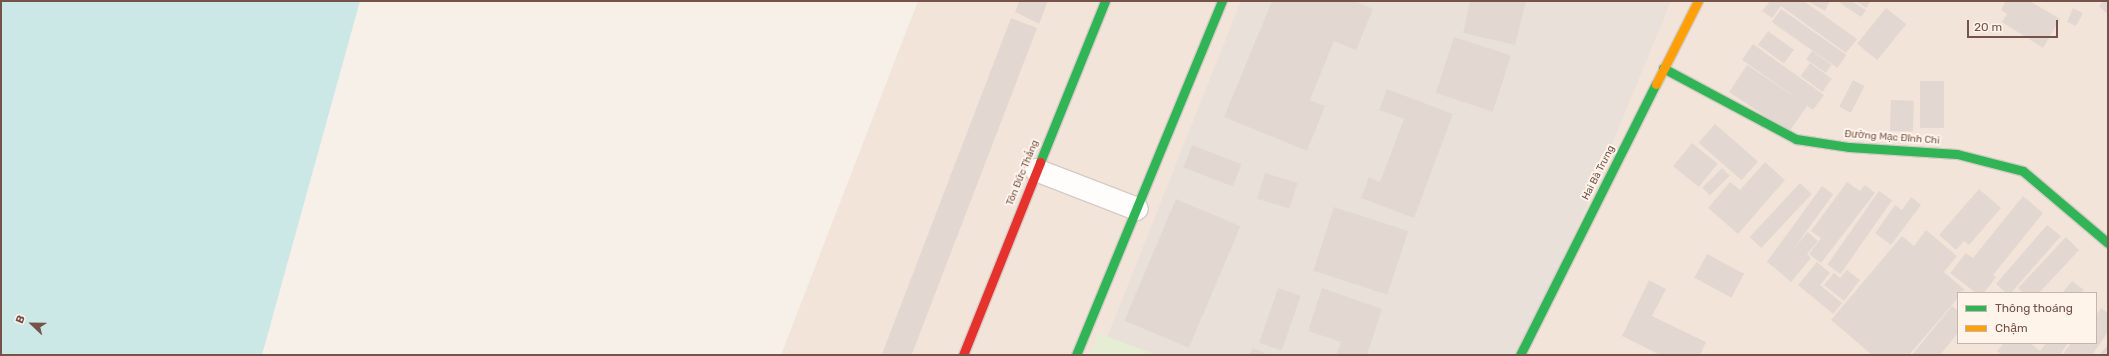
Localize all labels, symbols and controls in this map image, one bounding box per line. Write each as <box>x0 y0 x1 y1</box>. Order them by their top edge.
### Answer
scale bar <box>1969 12 2060 38</box>
text: 20 m <box>1974 20 2002 34</box>
street label: Đường Mạc Đĩnh Chi <box>1844 129 1940 147</box>
street label: Tôn Đức Thắng <box>1004 138 1042 208</box>
street label: Hai Bà Trưng <box>1580 144 1618 202</box>
legend <box>1957 292 2097 344</box>
text: Thông thoáng <box>1995 301 2073 315</box>
north arrow <box>12 304 52 344</box>
text: B <box>13 313 28 325</box>
text: Chậm <box>1995 321 2028 335</box>

